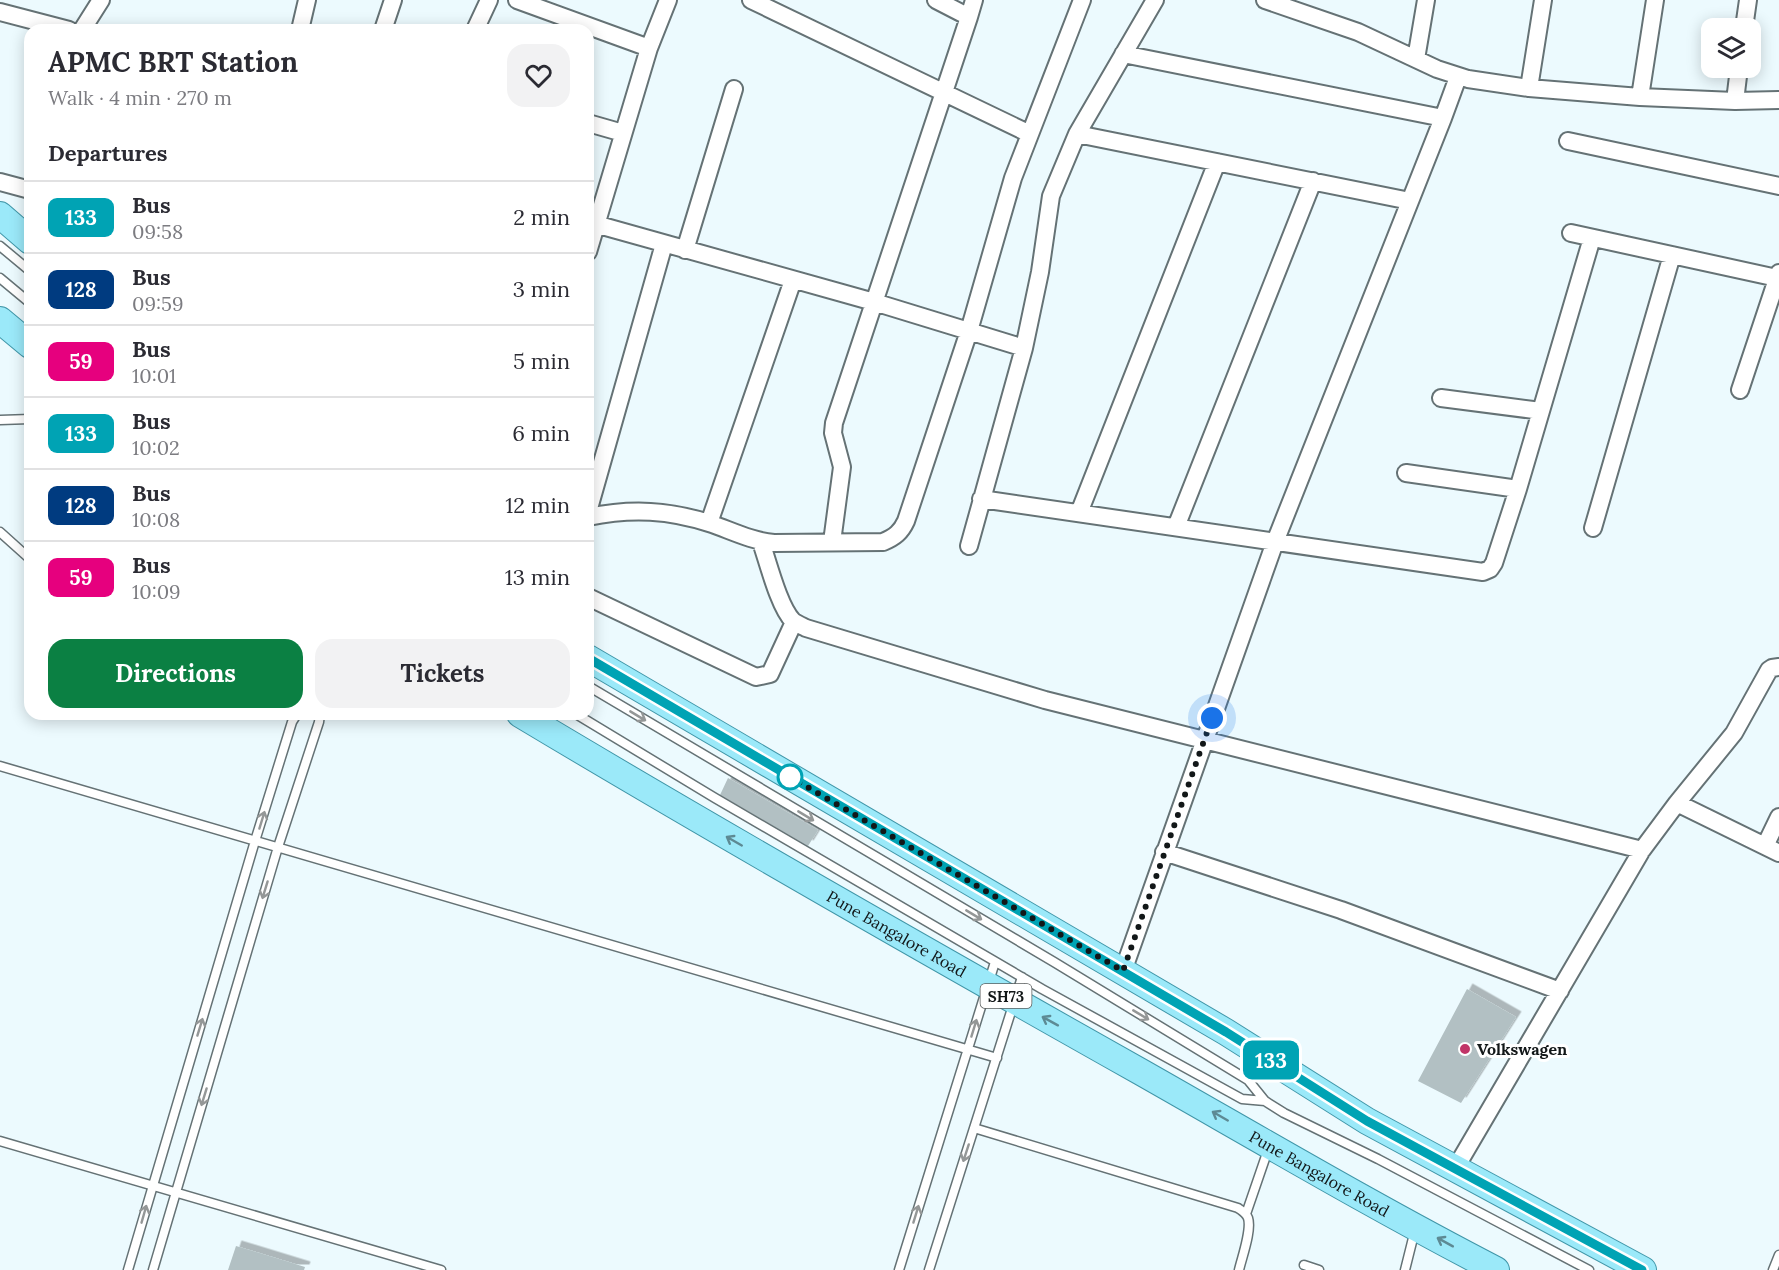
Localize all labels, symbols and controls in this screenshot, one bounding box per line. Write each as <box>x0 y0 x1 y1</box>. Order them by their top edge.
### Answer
map controls <box>1701 18 1761 78</box>
button: layers <box>1701 18 1761 78</box>
text: APMC BRT Station <box>48 44 298 80</box>
button: heart <box>507 44 570 107</box>
text: Walk · 4 min · 270 m <box>48 85 232 110</box>
text: Departures <box>48 139 167 167</box>
text: Bus <box>132 191 171 219</box>
text: 2 min <box>513 203 570 231</box>
text: 133 <box>65 204 97 231</box>
text: 09:58 <box>132 219 183 244</box>
text: Bus <box>132 263 171 291</box>
text: 3 min <box>513 275 570 303</box>
text: 128 <box>65 276 97 303</box>
text: 09:59 <box>132 291 183 316</box>
text: Bus <box>132 335 171 363</box>
text: 5 min <box>513 347 570 375</box>
text: 59 <box>69 348 93 375</box>
text: 10:01 <box>132 363 176 388</box>
text: Bus <box>132 407 171 435</box>
text: 6 min <box>512 419 570 447</box>
text: 133 <box>65 420 97 447</box>
text: 10:02 <box>132 435 180 460</box>
text: Bus <box>132 479 171 507</box>
text: 12 min <box>505 491 570 519</box>
text: 128 <box>65 492 97 519</box>
text: 10:08 <box>132 507 180 532</box>
text: Bus <box>132 551 171 579</box>
text: 13 min <box>505 563 570 591</box>
text: 59 <box>69 564 93 591</box>
text: 10:09 <box>132 579 181 604</box>
button: Directions <box>48 639 303 708</box>
button: Tickets <box>315 639 570 708</box>
your location <box>1197 703 1227 733</box>
one-way arrow <box>629 711 646 723</box>
unlabelled marker <box>777 764 803 790</box>
one-way arrow <box>797 810 814 822</box>
one-way arrow <box>257 811 268 830</box>
one-way arrow <box>726 835 743 847</box>
one-way arrow <box>259 880 270 899</box>
street label: Pune Bangalore Road <box>823 886 970 982</box>
one-way arrow <box>965 909 982 921</box>
road number: SH73 <box>980 984 1032 1008</box>
one-way arrow <box>1132 1010 1149 1022</box>
one-way arrow <box>1042 1014 1059 1026</box>
one-way arrow <box>195 1018 206 1037</box>
one-way arrow <box>969 1019 980 1038</box>
place label: Volkswagen <box>1477 1039 1567 1059</box>
line badge: 133 <box>1236 1040 1306 1080</box>
marker: Volkswagen <box>1458 1042 1472 1056</box>
text: 133 <box>1255 1047 1287 1074</box>
one-way arrow <box>198 1087 209 1106</box>
one-way arrow <box>1211 1110 1228 1122</box>
street label: Pune Bangalore Road <box>1246 1126 1393 1221</box>
one-way arrow <box>960 1143 971 1162</box>
one-way arrow <box>139 1205 150 1224</box>
one-way arrow <box>911 1205 922 1224</box>
one-way arrow <box>1436 1236 1454 1247</box>

